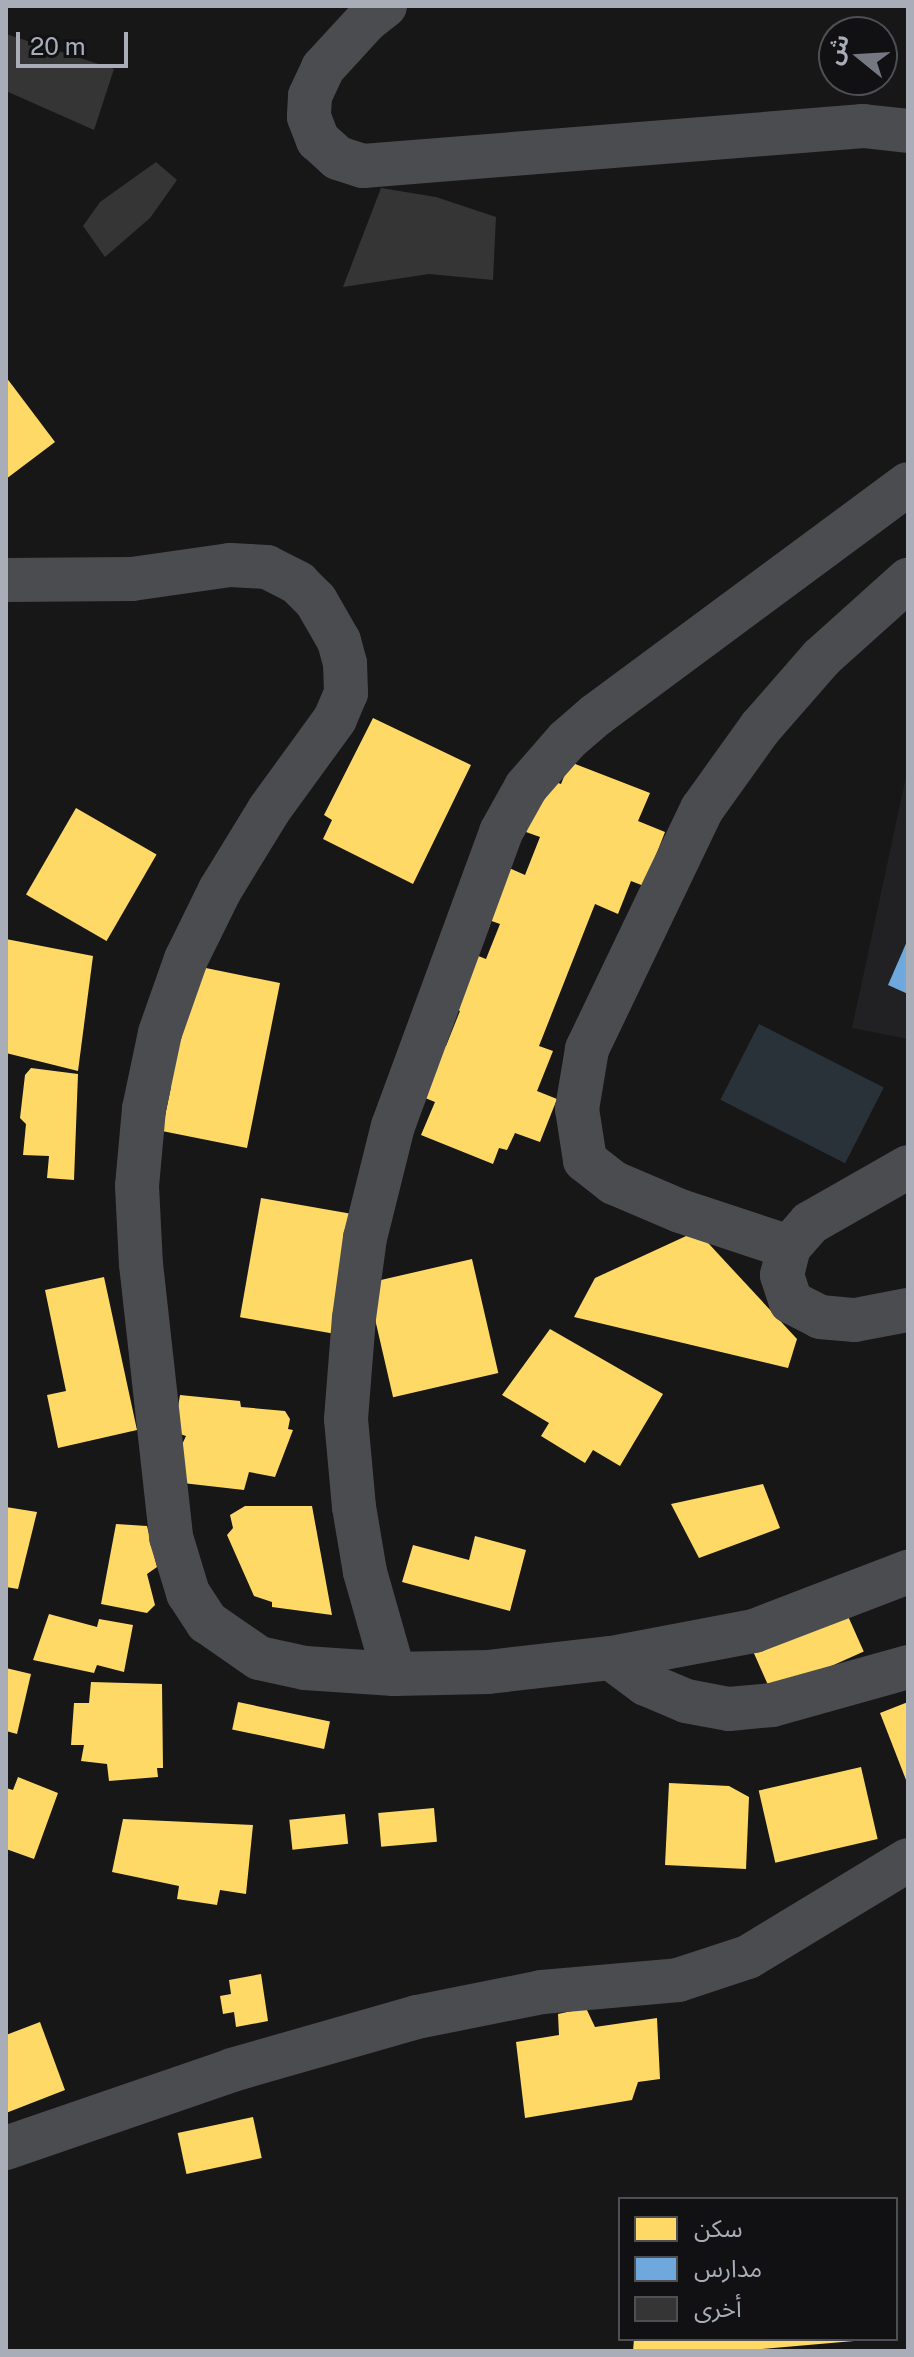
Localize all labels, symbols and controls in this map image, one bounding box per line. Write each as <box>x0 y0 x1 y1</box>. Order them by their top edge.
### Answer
scale bar <box>20 16 132 66</box>
north arrow <box>818 16 898 96</box>
text: ش <box>820 31 854 68</box>
text: 20 m <box>30 32 86 60</box>
legend <box>618 2197 898 2341</box>
text: سكن <box>694 2214 743 2242</box>
text: مدارس <box>694 2254 762 2282</box>
text: أخرى <box>694 2294 742 2322</box>

